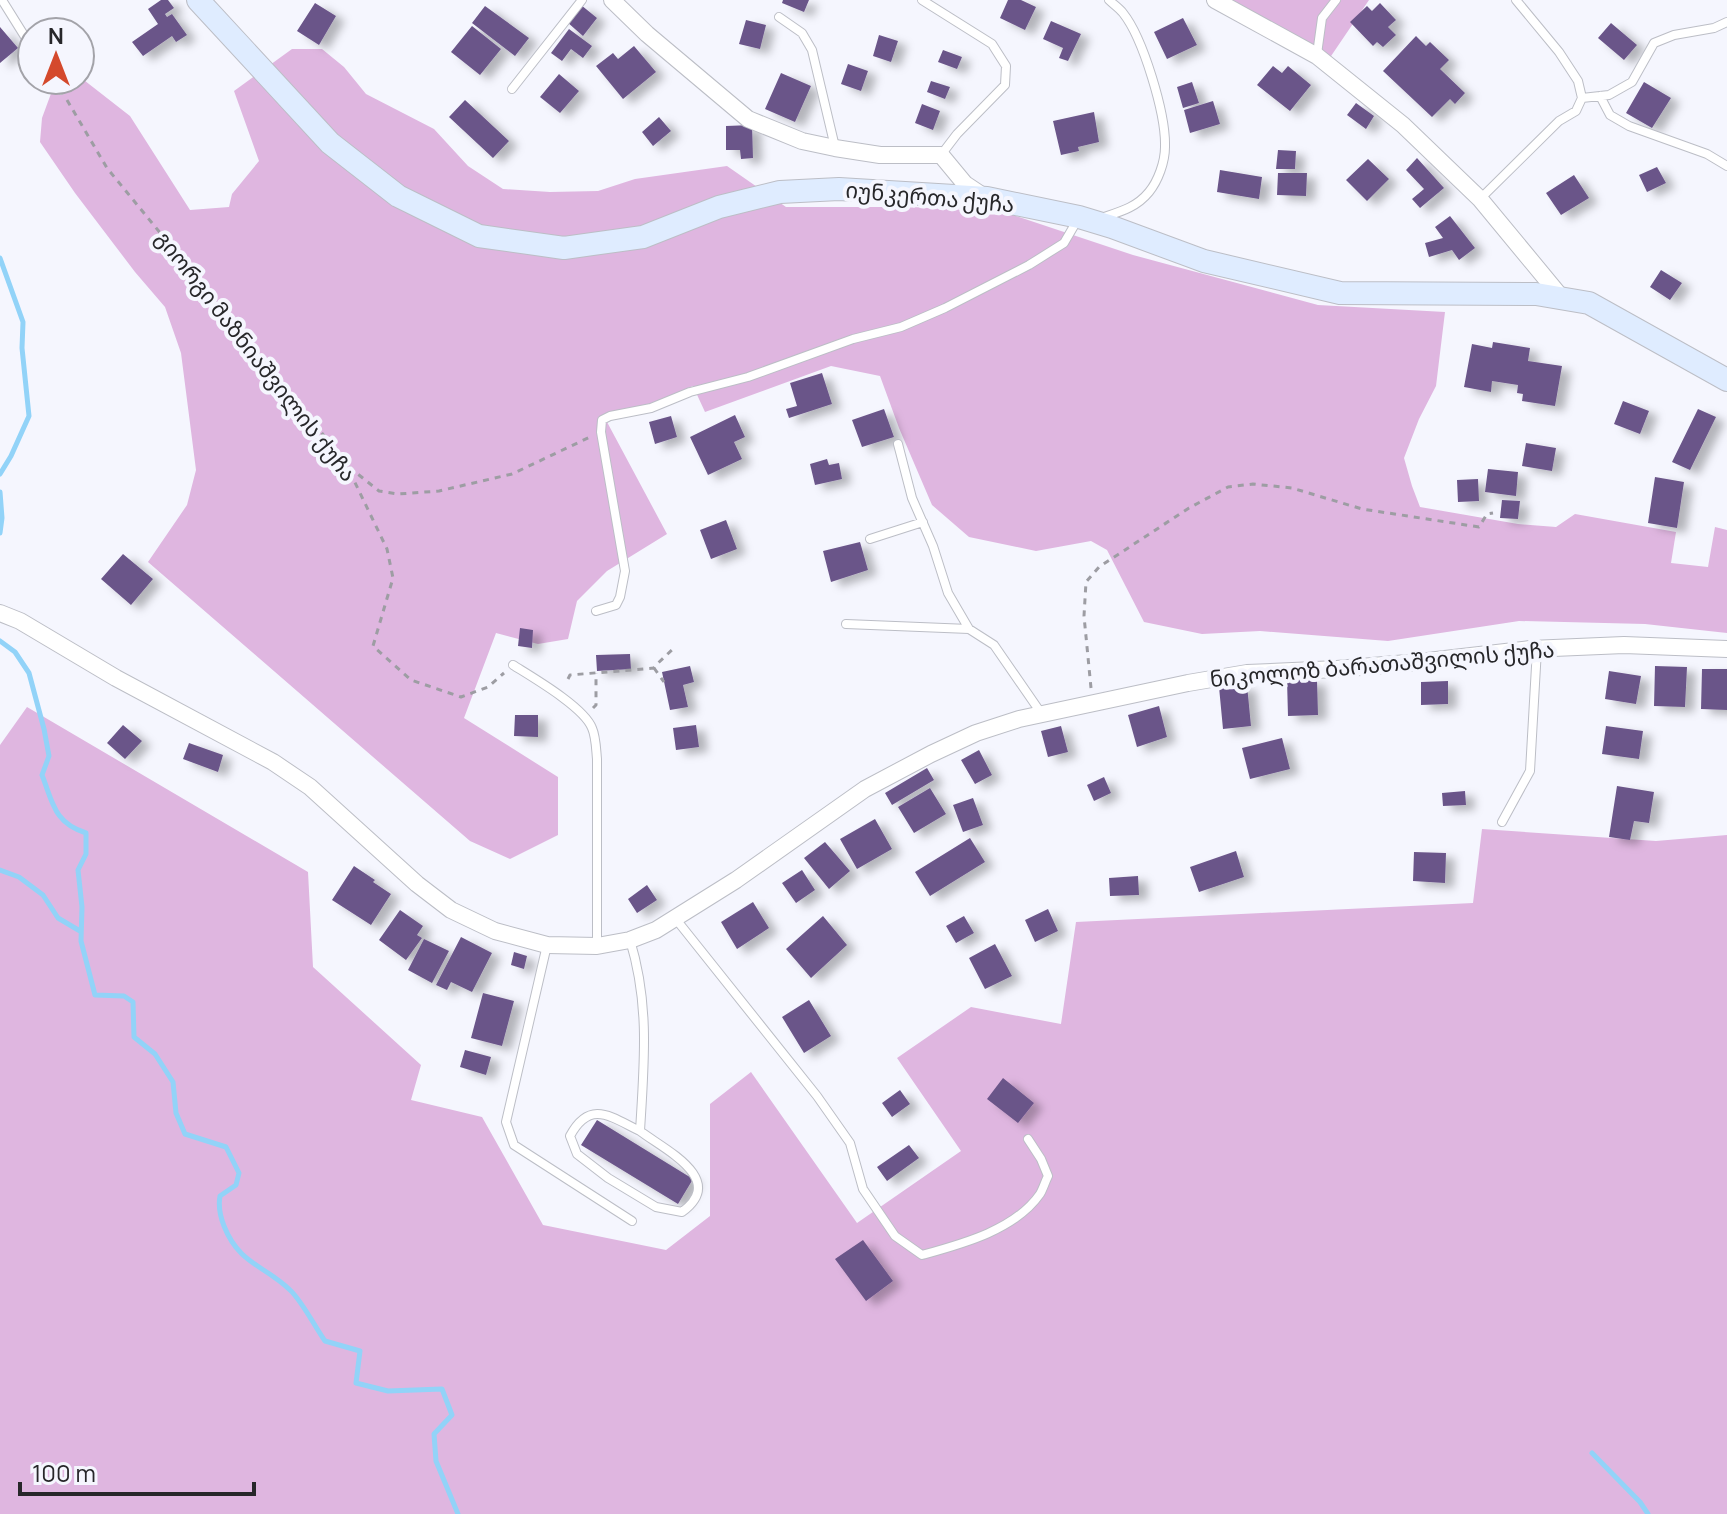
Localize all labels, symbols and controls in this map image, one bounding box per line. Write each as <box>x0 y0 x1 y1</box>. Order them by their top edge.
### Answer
north arrow <box>16 16 96 96</box>
text: N <box>48 21 64 51</box>
street label: იუნკერთა ქუჩა <box>844 175 1016 219</box>
street label: გიორგი მაზნიაშვილის ქუჩა <box>149 224 363 488</box>
street label: ნიკოლოზ ბარათაშვილის ქუჩა <box>1208 634 1556 694</box>
scale bar <box>20 1446 254 1496</box>
text: 100 m <box>32 1456 96 1489</box>

